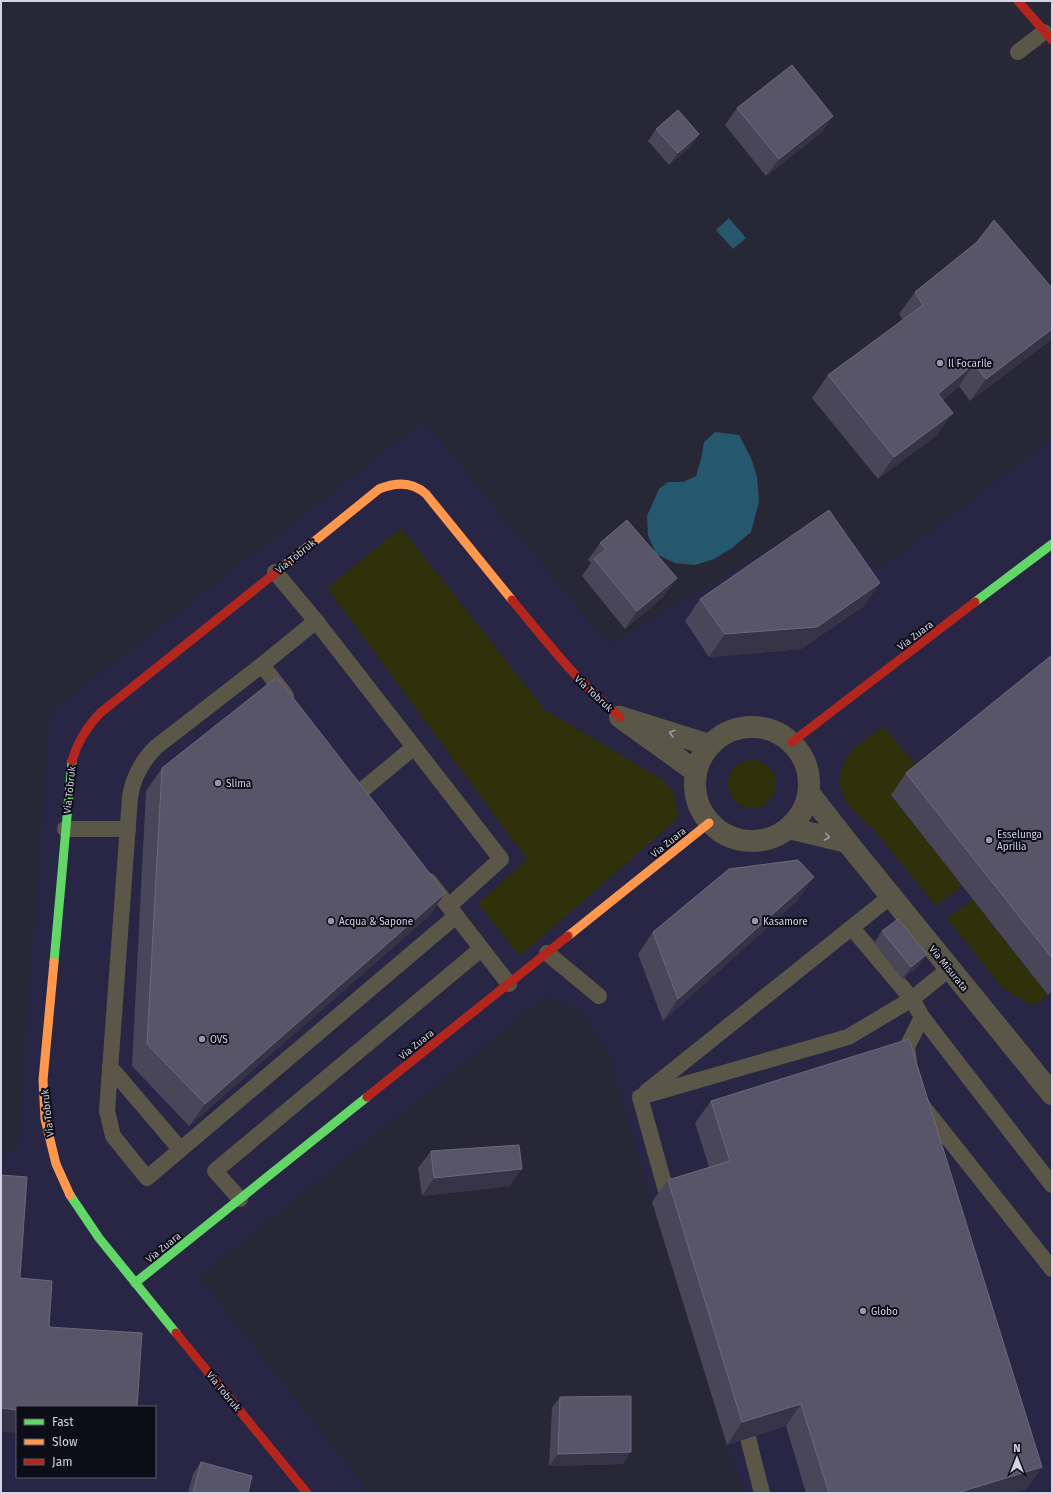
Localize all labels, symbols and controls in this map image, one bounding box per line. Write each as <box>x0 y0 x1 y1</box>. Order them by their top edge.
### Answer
marker: Il Focarile <box>935 358 945 368</box>
place label: Il Focarile <box>948 358 992 370</box>
street label: Via Tobruk <box>273 537 319 576</box>
street label: Via Zuara <box>895 618 936 653</box>
street label: Via Tobruk <box>572 673 615 715</box>
one-way arrow <box>669 729 676 738</box>
street label: Via Tobruk <box>62 765 79 814</box>
marker: Slima <box>213 778 223 788</box>
place label: Slima <box>226 778 251 790</box>
street label: Via Zuara <box>649 825 689 861</box>
place label: Esselunga Aprilia <box>997 829 1042 853</box>
one-way arrow <box>824 832 830 840</box>
marker: Esselunga Aprilia <box>984 835 994 845</box>
marker: Acqua & Sapone <box>326 916 336 926</box>
place label: Acqua & Sapone <box>339 916 413 928</box>
marker: Kasamore <box>750 916 760 926</box>
place label: Kasamore <box>763 916 808 928</box>
street label: Via Misurata <box>926 943 970 994</box>
street label: Via Zuara <box>397 1027 437 1063</box>
marker: OVS <box>197 1034 207 1044</box>
place label: OVS <box>210 1034 228 1046</box>
street label: Via Tobruk <box>39 1088 57 1137</box>
street label: Via Zuara <box>144 1230 184 1266</box>
marker: Globo <box>858 1306 868 1316</box>
place label: Globo <box>871 1306 898 1318</box>
street label: Via Tobruk <box>204 1369 243 1415</box>
legend <box>16 1406 156 1478</box>
text: Fast <box>52 1415 74 1429</box>
text: Slow <box>52 1435 78 1449</box>
north arrow <box>997 1438 1037 1478</box>
text: N <box>1013 1442 1021 1455</box>
text: Jam <box>52 1455 72 1469</box>

